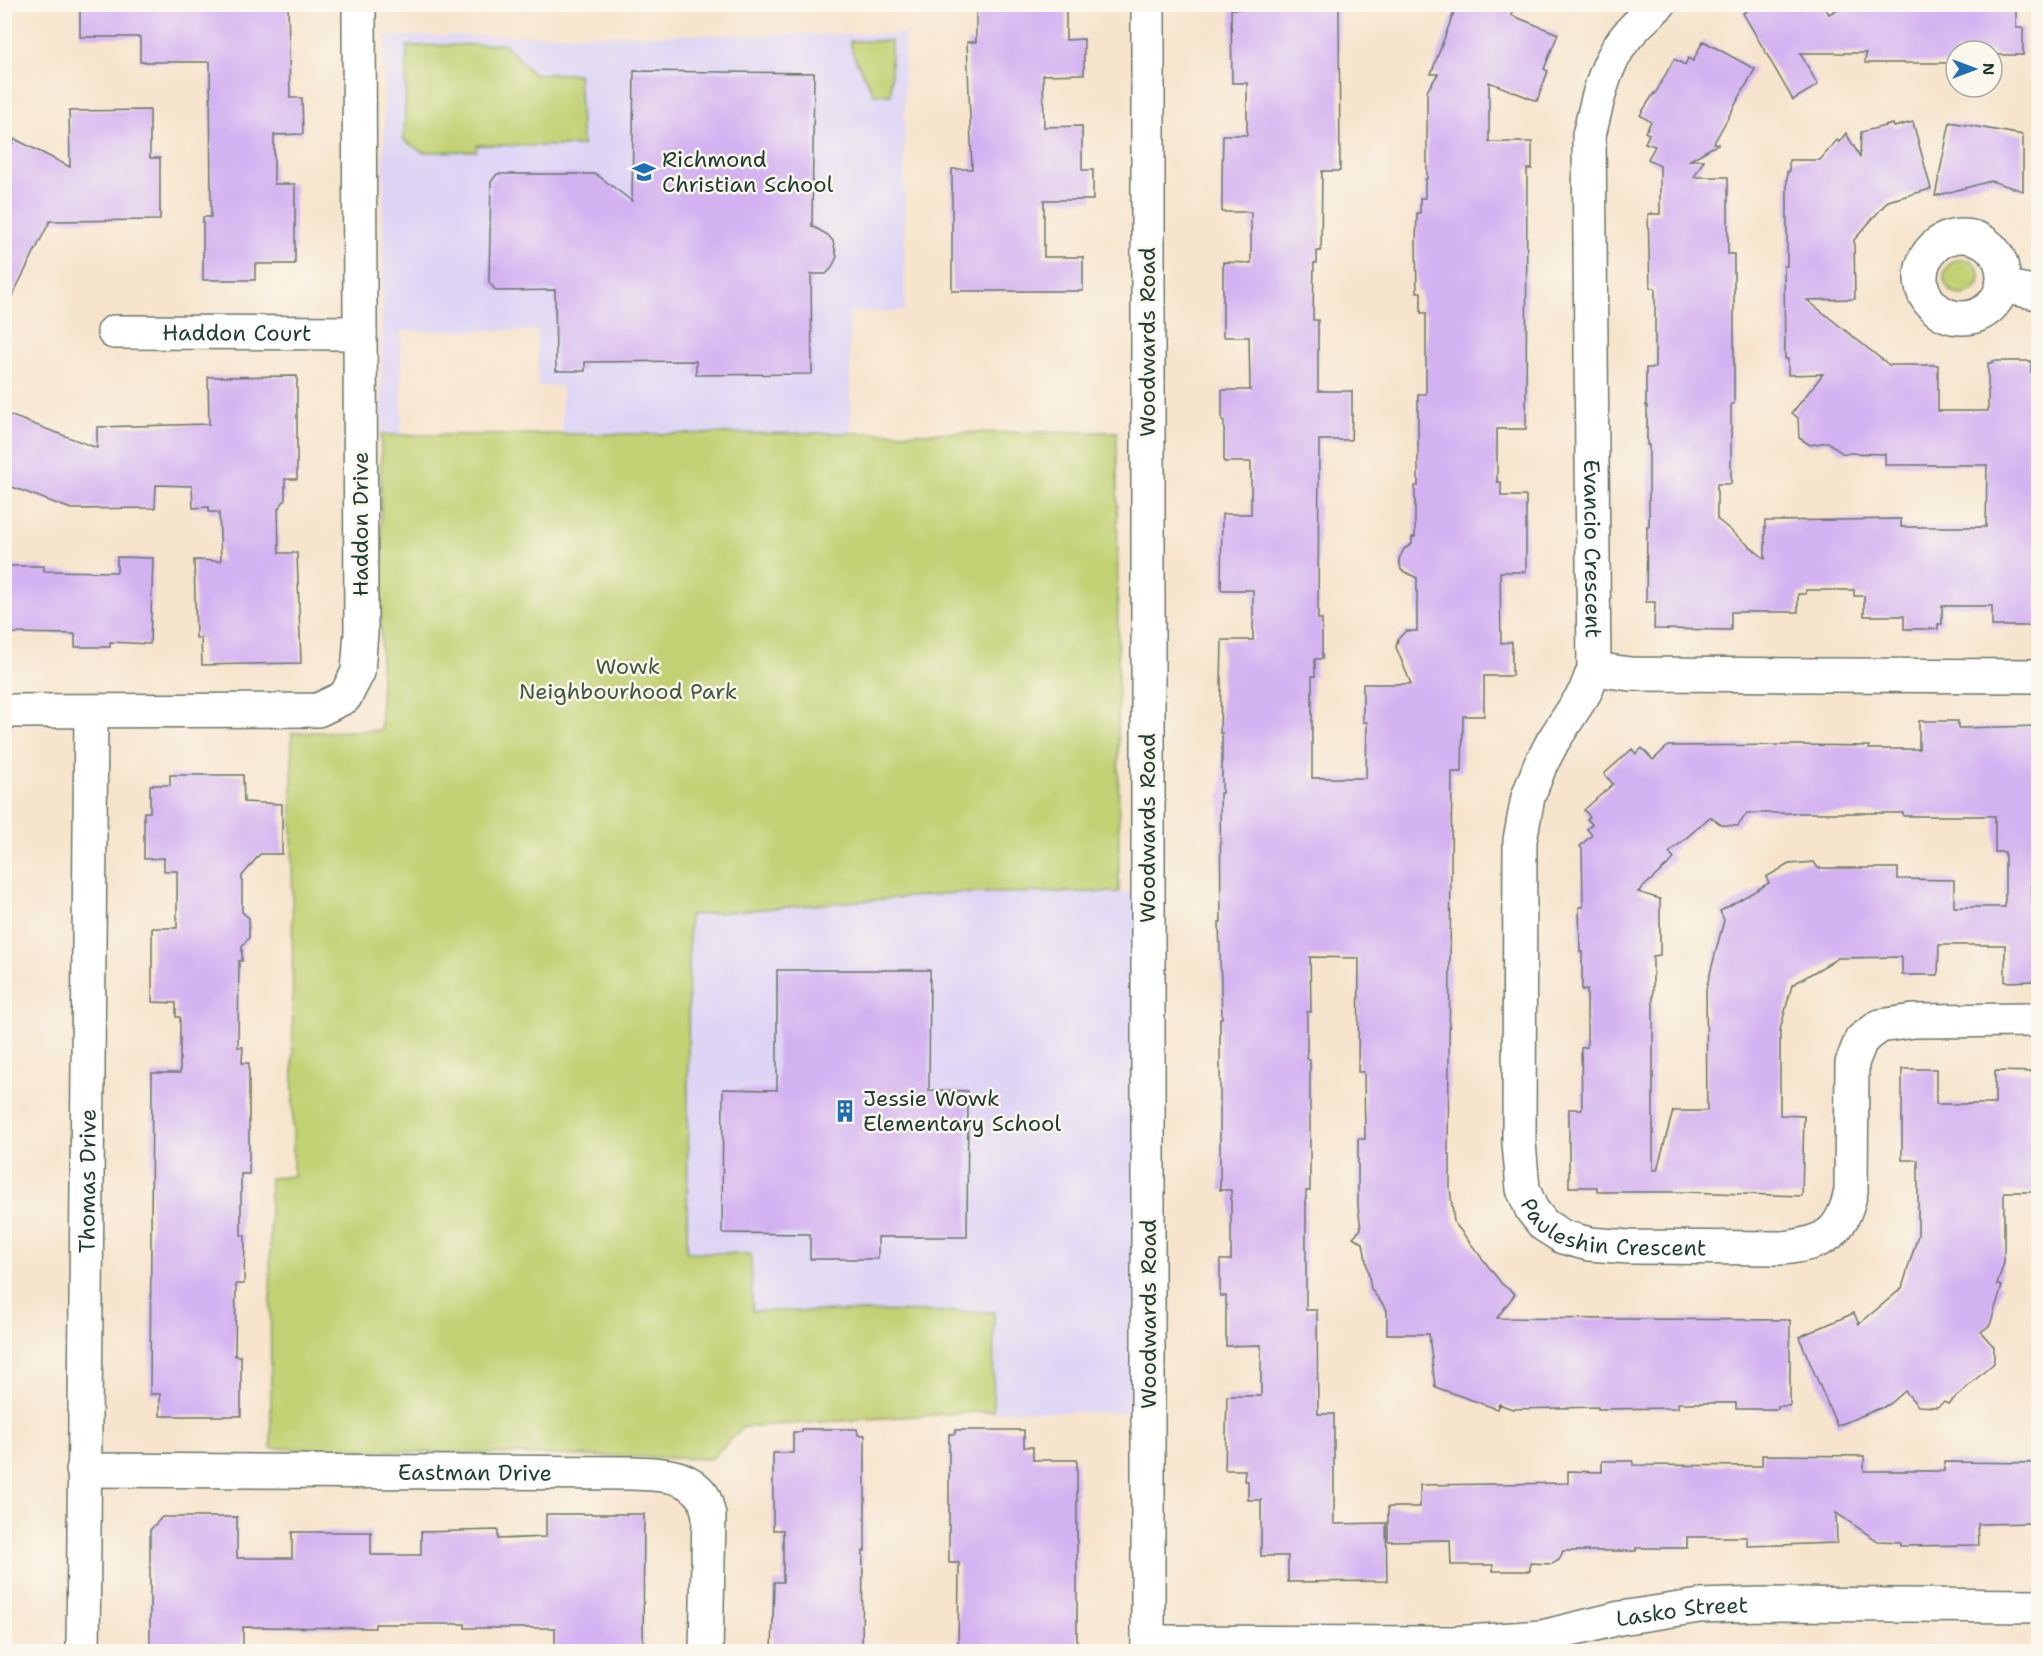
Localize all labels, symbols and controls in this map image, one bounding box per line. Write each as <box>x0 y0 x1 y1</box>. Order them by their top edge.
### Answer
north arrow <box>1944 39 2004 99</box>
text: N <box>1978 63 1999 75</box>
place label: Richmond Christian School <box>662 145 834 199</box>
school or university icon: Richmond Christian School <box>631 159 657 185</box>
street label: Woodwards Road <box>1133 247 1162 437</box>
street label: Haddon Court <box>162 318 312 347</box>
street label: Haddon Drive <box>346 451 375 597</box>
street label: Evancio Crescent <box>1578 459 1608 638</box>
park label: Wowk Neighbourhood Park <box>519 652 737 706</box>
street label: Woodwards Road <box>1133 733 1162 923</box>
place label: Jessie Wowk Elementary School <box>863 1084 1061 1138</box>
building icon: Jessie Wowk Elementary School <box>832 1098 858 1124</box>
street label: Thomas Drive <box>72 1109 102 1253</box>
street label: Pauleshin Crescent <box>1514 1194 1707 1262</box>
street label: Woodwards Road <box>1134 1219 1163 1409</box>
street label: Eastman Drive <box>398 1457 552 1487</box>
street label: Lasko Street <box>1614 1590 1749 1633</box>

